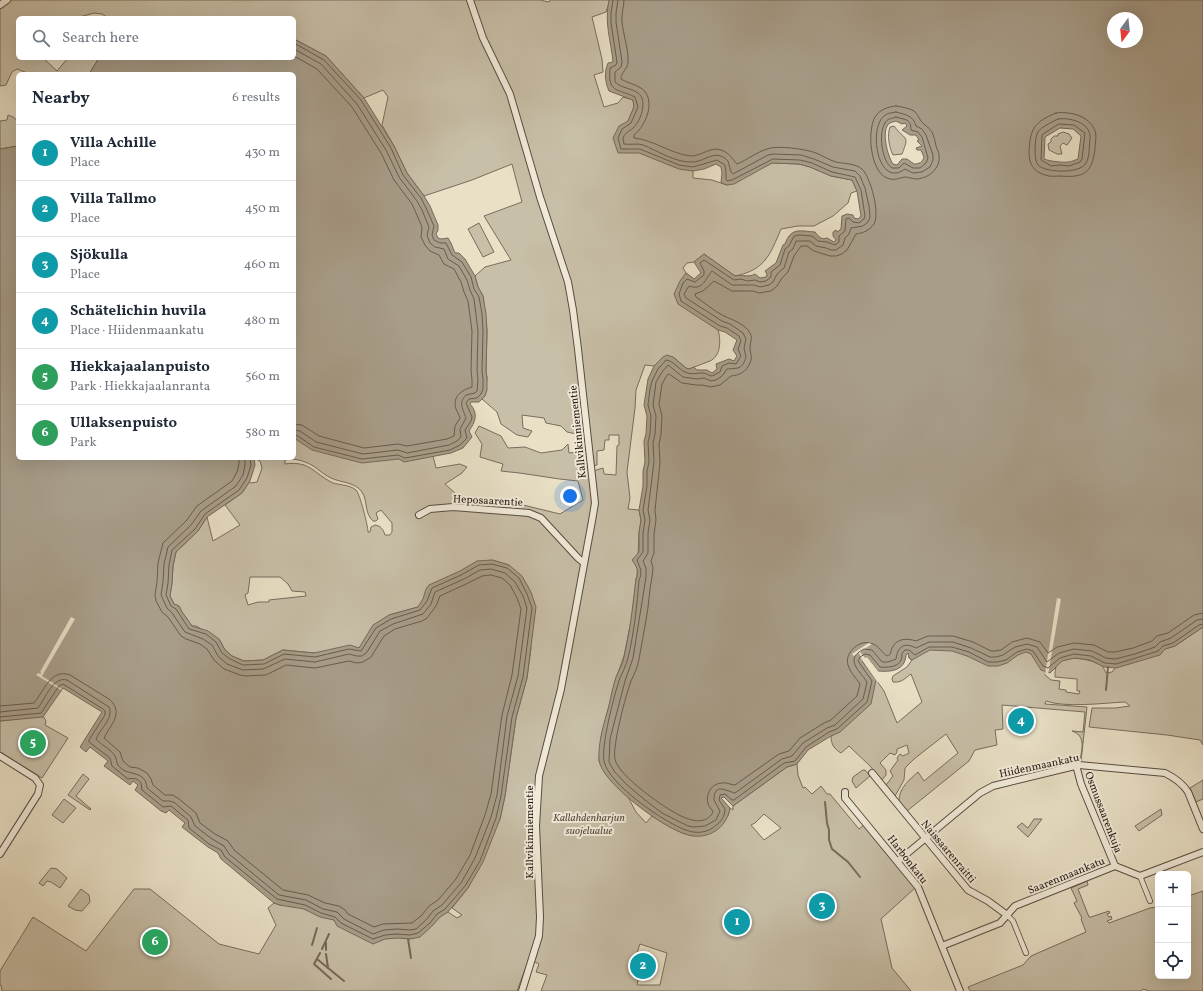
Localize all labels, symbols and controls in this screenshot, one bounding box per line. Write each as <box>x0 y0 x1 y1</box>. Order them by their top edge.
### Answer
north arrow <box>1107 12 1143 48</box>
search box <box>16 16 296 60</box>
icon: search <box>30 27 52 49</box>
text: Search here <box>62 28 139 49</box>
text: Nearby <box>32 87 90 110</box>
text: 6 results <box>232 89 280 107</box>
text: Villa Achille <box>70 133 157 154</box>
text: 1 <box>42 144 48 162</box>
text: 430 m <box>244 144 280 162</box>
text: Place <box>70 154 100 172</box>
text: Villa Tallmo <box>70 189 156 210</box>
text: 2 <box>42 200 48 218</box>
text: 450 m <box>245 200 280 218</box>
text: Place <box>70 210 100 228</box>
text: Sjökulla <box>70 245 128 266</box>
text: 3 <box>42 256 48 274</box>
text: 460 m <box>244 256 280 274</box>
text: Place <box>70 266 100 284</box>
text: Schätelichin huvila <box>70 301 206 322</box>
text: 4 <box>41 312 49 330</box>
text: 480 m <box>244 312 280 330</box>
text: Place · Hiidenmaankatu <box>70 322 204 340</box>
text: Hiekkajaalanpuisto <box>70 357 210 378</box>
text: 5 <box>42 368 48 386</box>
text: 560 m <box>245 368 280 386</box>
text: Park · Hiekkajaalanranta <box>70 378 210 396</box>
street label: Kallvikinniementie <box>566 385 591 479</box>
text: Ullaksenpuisto <box>70 413 177 434</box>
text: 6 <box>41 424 49 442</box>
text: 580 m <box>245 424 280 442</box>
text: Park <box>70 434 97 452</box>
your location <box>560 486 580 506</box>
street label: Heposaarentie <box>453 492 523 511</box>
pin: 4 <box>1008 706 1034 736</box>
pin: 5 <box>20 728 46 758</box>
street label: Hiidenmaankatu <box>998 751 1081 782</box>
street label: Osmussaarenkuja <box>1080 770 1125 856</box>
street label: Kallvikinniementie <box>523 785 538 879</box>
park label: Kallahdenharjun suojelualue <box>553 811 625 839</box>
street label: Naissaarenraitti <box>917 817 979 887</box>
street label: Harbonkatu <box>883 832 931 887</box>
street label: Saarenmaankatu <box>1026 854 1107 899</box>
map controls <box>1155 871 1191 979</box>
button: + <box>1155 871 1191 907</box>
pin: 3 <box>809 891 835 921</box>
pin: 1 <box>724 907 750 937</box>
button: − <box>1155 907 1191 943</box>
pin: 6 <box>142 927 168 957</box>
button: locate <box>1155 943 1191 979</box>
pin: 2 <box>630 951 656 981</box>

